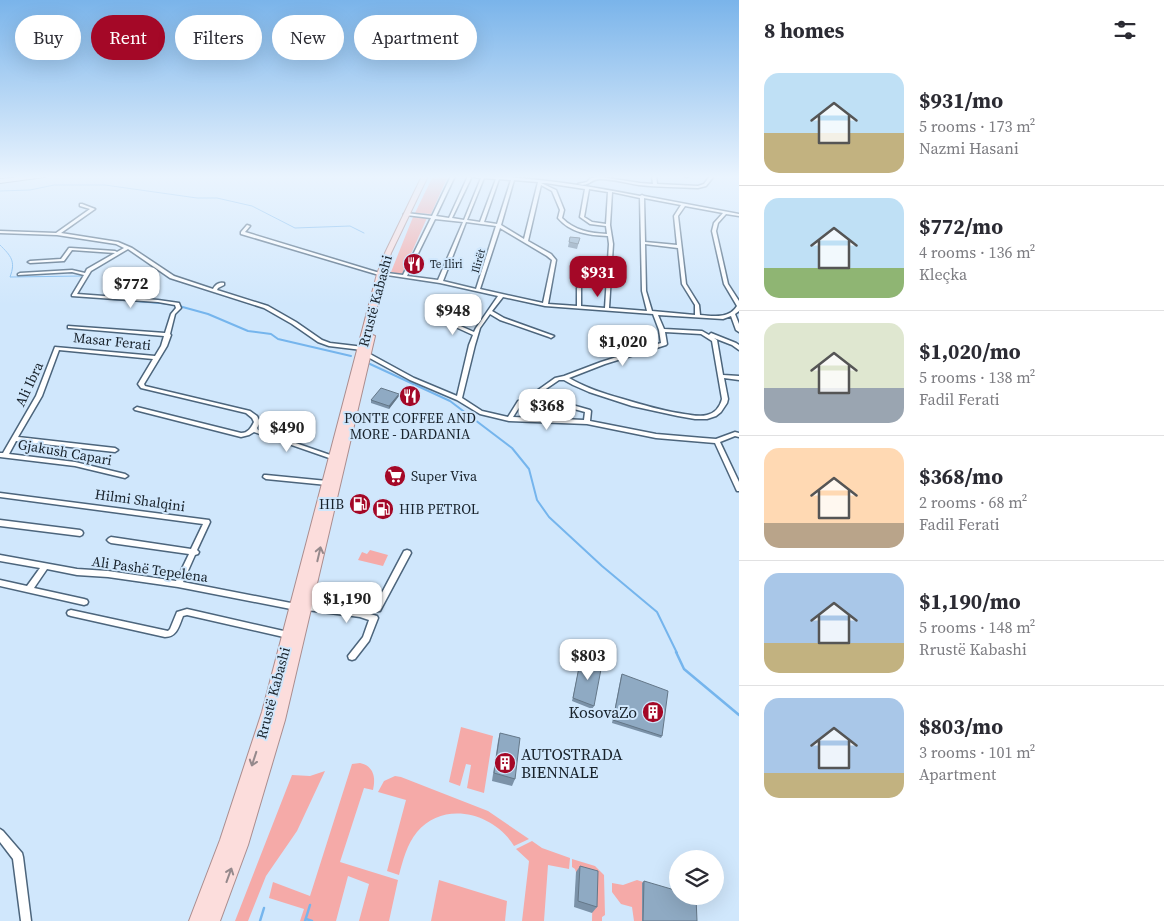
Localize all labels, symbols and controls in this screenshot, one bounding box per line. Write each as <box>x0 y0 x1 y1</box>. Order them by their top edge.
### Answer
chip: Buy <box>15 15 81 60</box>
chip: Rent <box>91 15 165 60</box>
chip: Filters <box>175 15 262 60</box>
chip: New <box>272 15 344 60</box>
chip: Apartment <box>354 15 477 60</box>
text: 8 homes <box>764 16 844 45</box>
icon: filters <box>1111 16 1139 44</box>
text: $931/mo <box>919 86 1003 115</box>
icon: home <box>804 93 864 153</box>
text: 5 rooms · 173 m² <box>919 115 1035 137</box>
text: Nazmi Hasani <box>919 137 1019 159</box>
text: $772/mo <box>919 212 1003 241</box>
icon: home <box>804 218 864 278</box>
text: 4 rooms · 136 m² <box>919 241 1035 263</box>
street label: Ilirët <box>468 247 489 275</box>
restaurant icon: Te Iliri <box>402 252 426 276</box>
street label: Rrustë Kabashi <box>353 253 397 349</box>
pin: $931 <box>568 256 628 298</box>
place label: Te Iliri <box>430 257 463 272</box>
text: $931 <box>581 261 615 283</box>
text: Kleçka <box>919 263 967 285</box>
pin: $772 <box>101 266 161 309</box>
text: $772 <box>114 272 148 294</box>
pin: $948 <box>423 294 483 336</box>
text: $948 <box>436 299 470 321</box>
pin: $1,020 <box>582 324 664 367</box>
street label: Masar Ferati <box>72 327 152 355</box>
text: $1,020 <box>599 330 647 352</box>
text: $1,020/mo <box>919 337 1021 366</box>
icon: home <box>804 343 864 403</box>
street label: Ali Ibra <box>10 358 48 410</box>
text: 5 rooms · 138 m² <box>919 366 1035 388</box>
restaurant icon: PONTE COFFEE AND MORE - DARDANIA <box>398 384 422 408</box>
pin: $368 <box>517 388 577 431</box>
text: Fadil Ferati <box>919 388 1000 410</box>
text: $368 <box>530 394 564 416</box>
place label: PONTE COFFEE AND MORE - DARDANIA <box>344 408 476 444</box>
pin: $490 <box>257 410 317 453</box>
text: $490 <box>270 416 304 438</box>
street label: Gjakush Capari <box>16 434 114 470</box>
text: $368/mo <box>919 462 1003 491</box>
supermarket icon: Super Viva <box>383 464 407 488</box>
place label: Super Viva <box>411 466 478 486</box>
icon: home <box>804 468 864 528</box>
street label: Hilmi Shalqini <box>94 484 186 516</box>
text: 2 rooms · 68 m² <box>919 491 1027 513</box>
fuel station icon: HIB <box>348 492 372 516</box>
place label: HIB <box>319 494 344 514</box>
fuel station icon: HIB PETROL <box>371 497 395 521</box>
place label: HIB PETROL <box>399 499 479 519</box>
text: Fadil Ferati <box>919 513 1000 535</box>
one-way arrow <box>315 546 324 562</box>
street label: Ali Pashë Tepelena <box>91 551 210 587</box>
pin: $1,190 <box>306 582 388 624</box>
text: $1,190 <box>323 587 371 609</box>
text: $1,190/mo <box>919 587 1021 616</box>
icon: home <box>804 593 864 653</box>
text: 5 rooms · 148 m² <box>919 616 1035 638</box>
pin: $803 <box>558 638 618 681</box>
text: Rrustë Kabashi <box>919 638 1027 660</box>
text: $803 <box>571 644 605 666</box>
street label: Rrustë Kabashi <box>251 645 295 741</box>
building icon: KosovaZo <box>641 700 665 724</box>
place label: KosovaZo <box>569 701 637 723</box>
text: $803/mo <box>919 712 1003 741</box>
icon: home <box>804 718 864 778</box>
text: 3 rooms · 101 m² <box>919 741 1035 763</box>
place label: AUTOSTRADA BIENNALE <box>521 743 623 783</box>
one-way arrow <box>249 750 258 766</box>
building icon: AUTOSTRADA BIENNALE <box>493 751 517 775</box>
text: Apartment <box>919 763 996 785</box>
map controls <box>669 850 724 905</box>
button: layers <box>669 850 724 905</box>
one-way arrow <box>225 868 234 883</box>

